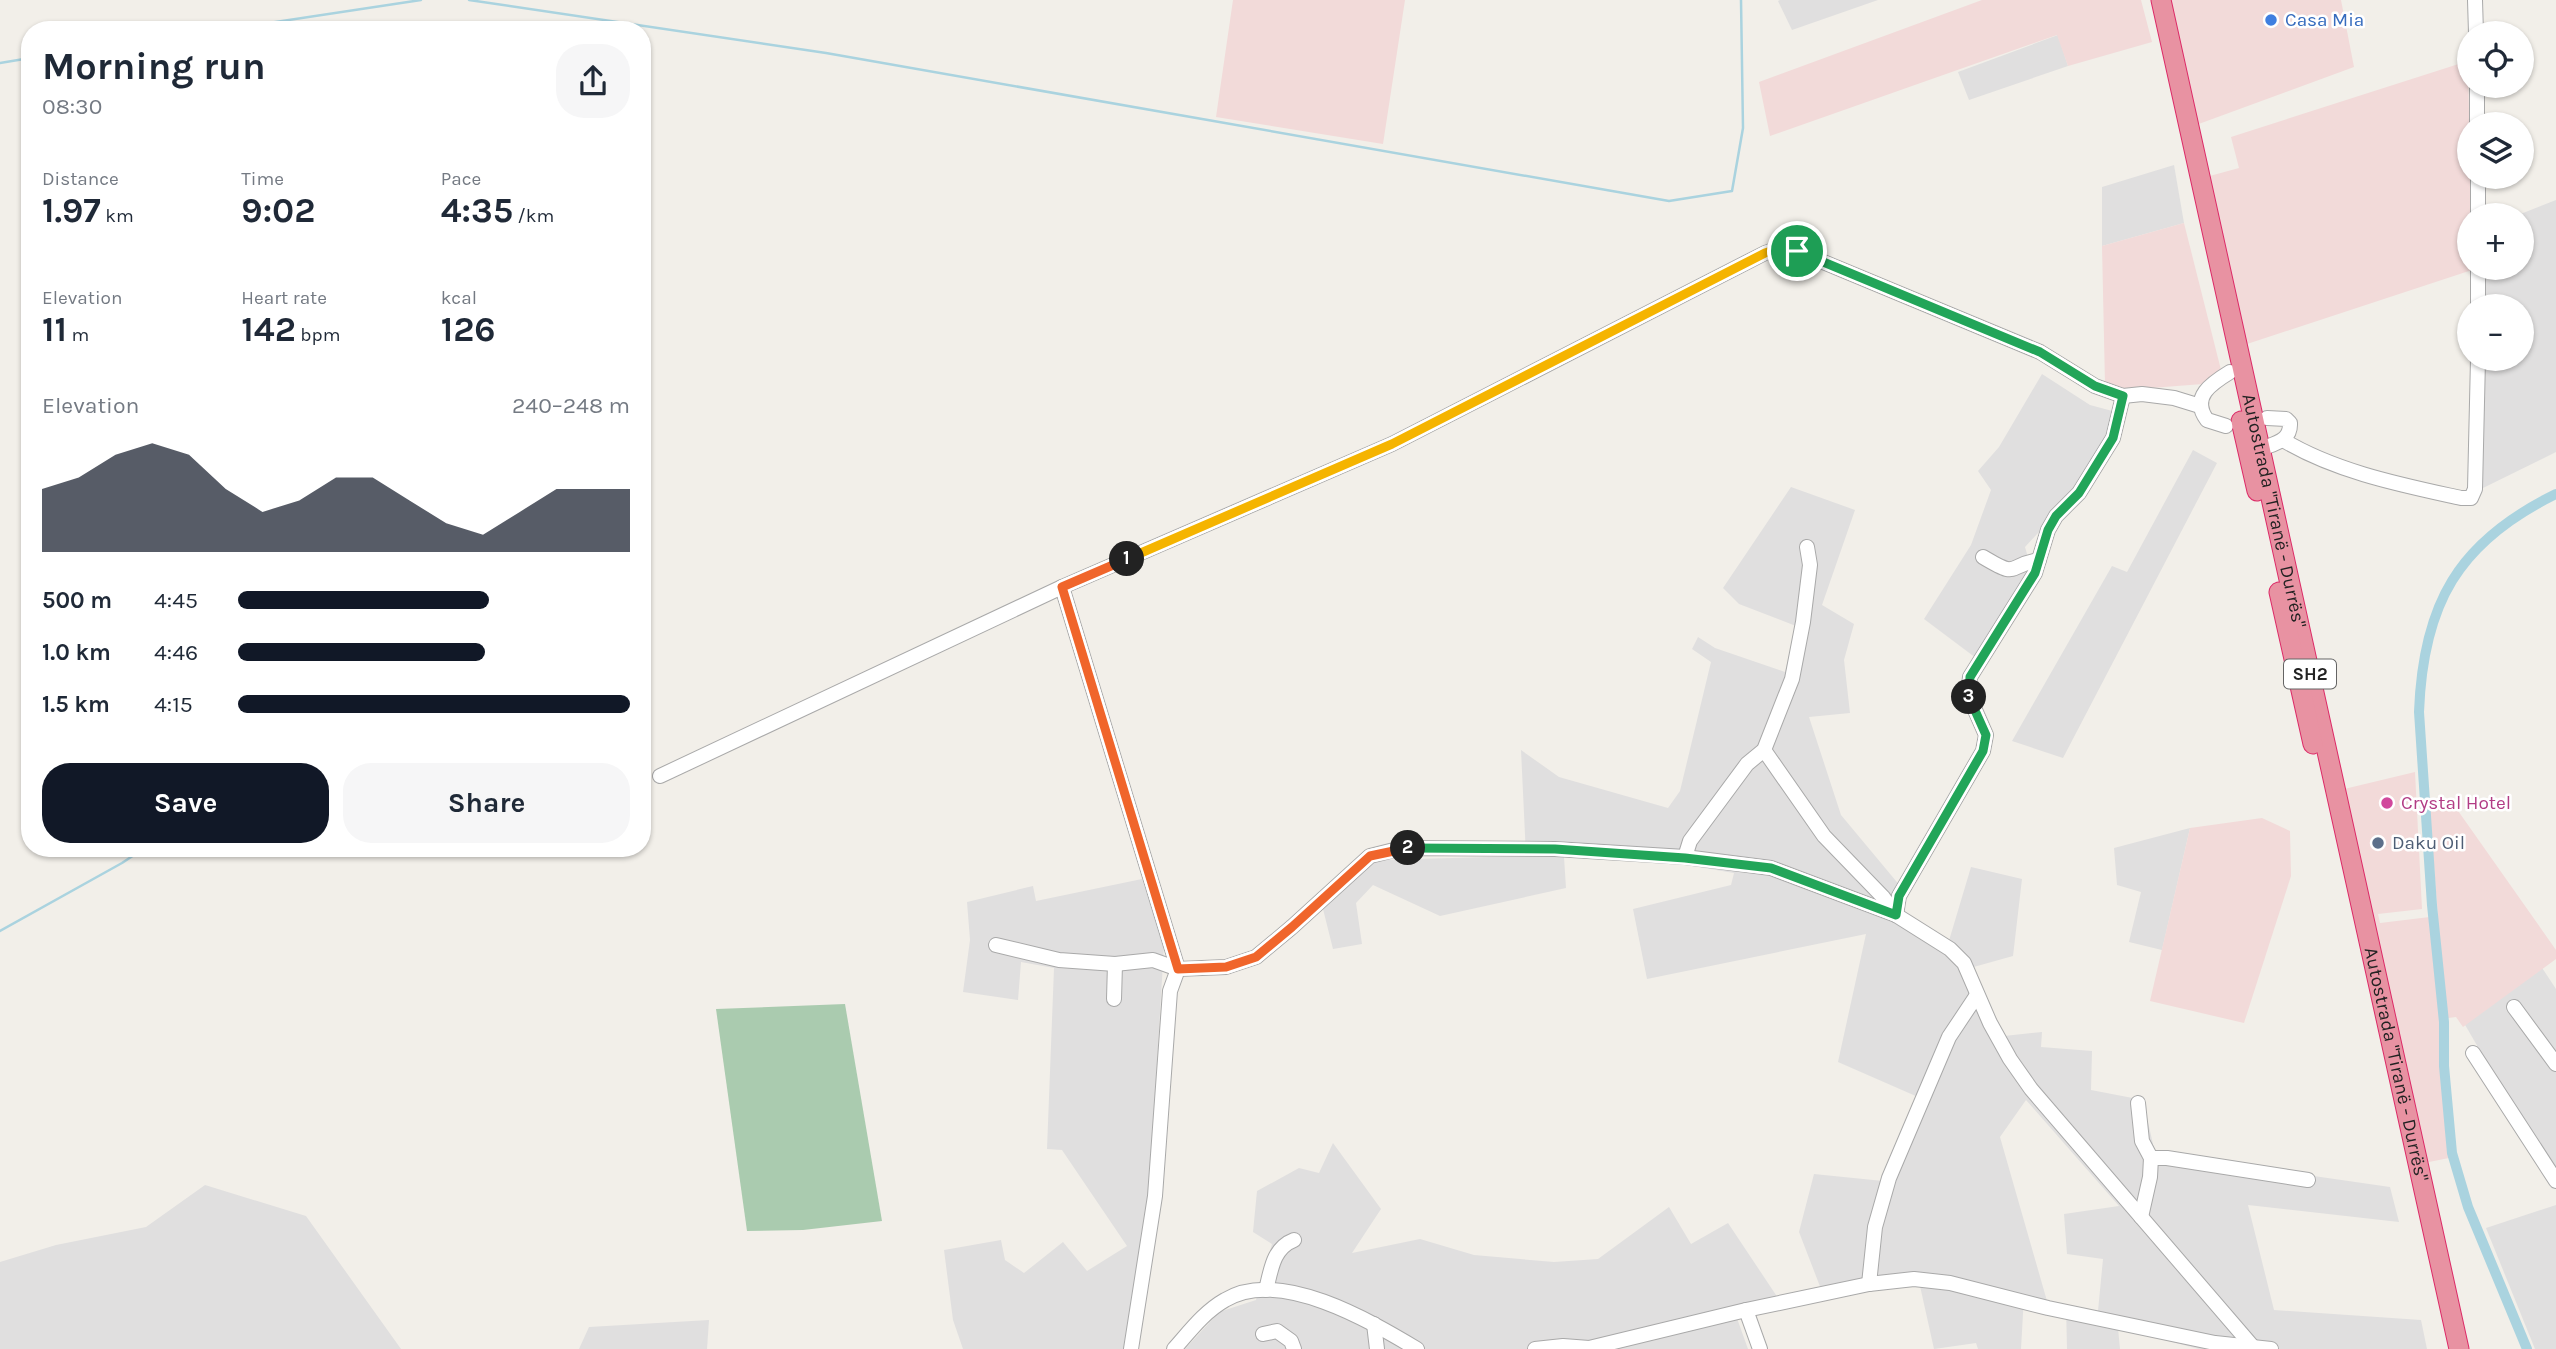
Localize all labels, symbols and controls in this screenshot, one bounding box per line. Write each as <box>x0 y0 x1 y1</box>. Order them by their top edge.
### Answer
place label: Casa Mia <box>2285 9 2364 31</box>
marker: Casa Mia <box>2263 12 2279 28</box>
map controls <box>2457 21 2534 371</box>
button: locate <box>2457 21 2534 98</box>
text: Morning run <box>42 44 266 89</box>
button: share <box>556 44 630 118</box>
text: 08:30 <box>42 93 102 120</box>
button: layers <box>2457 112 2534 189</box>
text: Distance <box>42 168 119 190</box>
text: Time <box>241 168 284 190</box>
text: Pace <box>441 168 481 190</box>
text: 1.97 <box>42 190 101 231</box>
text: 9:02 <box>241 190 315 231</box>
text: 4:35 <box>441 190 513 231</box>
button: + <box>2457 203 2534 280</box>
text: km <box>101 205 134 227</box>
text: /km <box>513 205 554 227</box>
pin <box>1767 221 1827 281</box>
icon: arrive <box>1778 232 1816 270</box>
text: Elevation <box>42 287 122 309</box>
text: Heart rate <box>241 287 327 309</box>
text: kcal <box>441 287 477 309</box>
button: − <box>2457 294 2534 371</box>
text: 11 <box>42 309 67 350</box>
text: 142 <box>241 309 296 350</box>
text: 126 <box>441 309 496 350</box>
text: m <box>67 324 89 346</box>
text: bpm <box>296 324 340 346</box>
street label: Autostrada "Tiranë - Durrës" <box>2237 391 2310 630</box>
text: Elevation <box>42 392 139 419</box>
text: 240–248 m <box>512 392 630 419</box>
pin: 1 <box>1110 542 1144 576</box>
text: 1 <box>1123 547 1130 569</box>
text: 500 m <box>42 587 112 614</box>
text: 4:45 <box>154 587 198 614</box>
text: 1.0 km <box>42 639 111 666</box>
text: 4:46 <box>154 639 198 666</box>
road number: SH2 <box>2284 660 2336 688</box>
pin: 3 <box>1952 680 1986 714</box>
text: 3 <box>1963 685 1974 707</box>
text: 1.5 km <box>42 691 110 718</box>
text: 4:15 <box>154 691 193 718</box>
button: Save <box>42 763 329 843</box>
button: Share <box>343 763 630 843</box>
place label: Crystal Hotel <box>2401 792 2511 814</box>
marker: Crystal Hotel <box>2379 795 2395 811</box>
pin: 2 <box>1390 830 1426 866</box>
place label: Daku Oil <box>2392 832 2465 854</box>
marker: Daku Oil <box>2370 835 2386 851</box>
text: 2 <box>1402 836 1413 858</box>
street label: Autostrada "Tiranë - Durrës" <box>2360 945 2433 1184</box>

